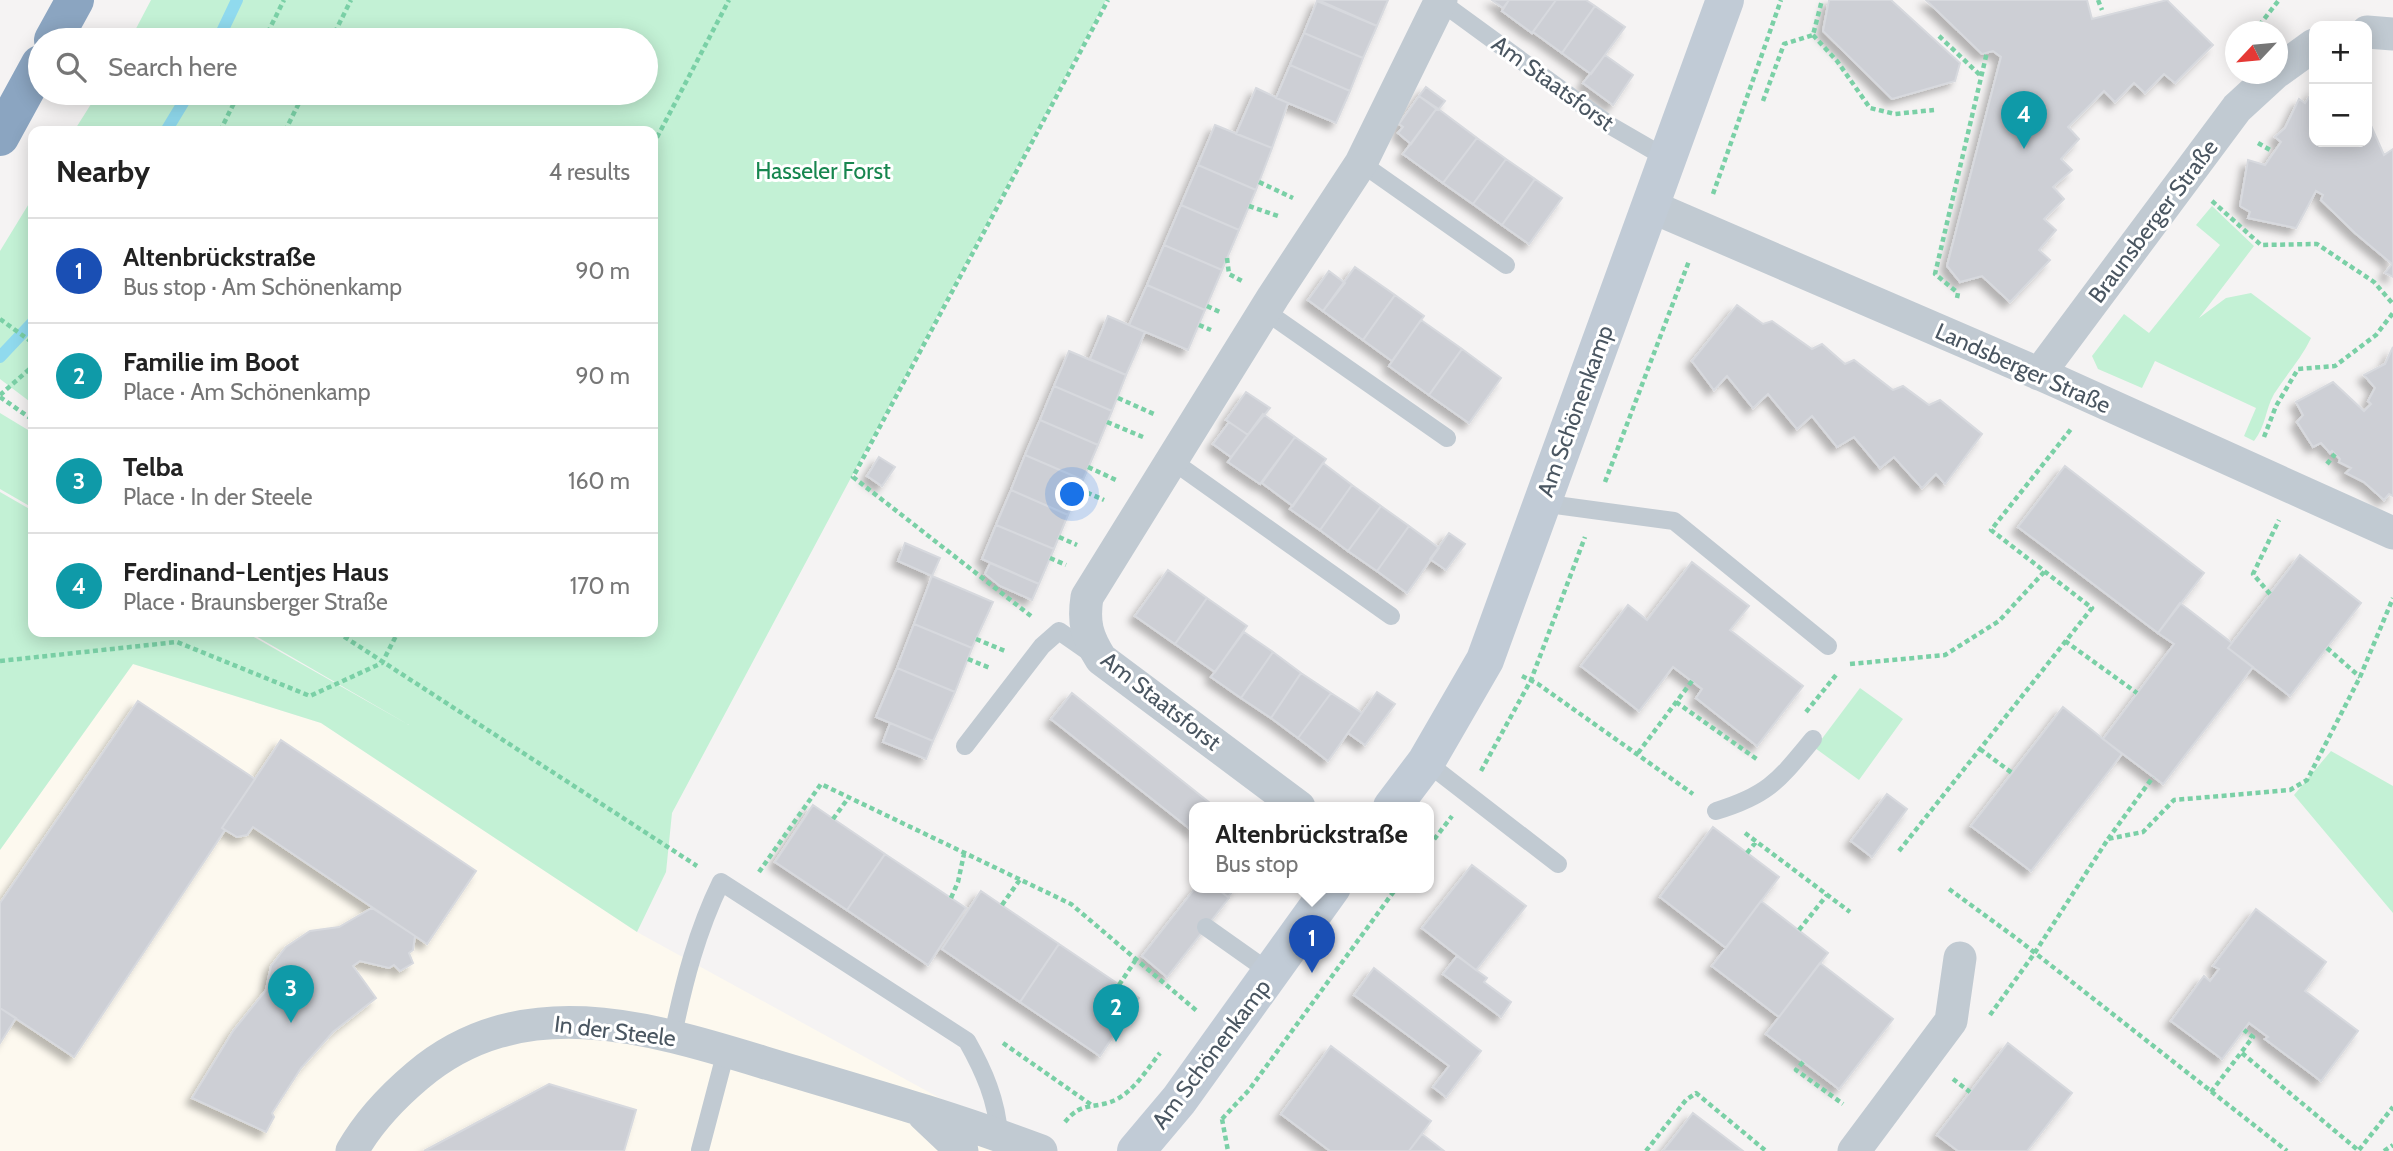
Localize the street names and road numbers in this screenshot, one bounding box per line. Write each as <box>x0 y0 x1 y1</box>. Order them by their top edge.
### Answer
street label: Am Staatsforst <box>1486 29 1620 137</box>
street label: Braunsberger Straße <box>2082 134 2224 308</box>
street label: Landsberger Straße <box>1931 317 2115 419</box>
street label: Am Schönenkamp <box>1531 321 1619 500</box>
street label: Am Staatsforst <box>1096 646 1227 757</box>
street label: Am Schönenkamp <box>1146 973 1277 1134</box>
street label: In der Steele <box>553 1010 678 1052</box>

